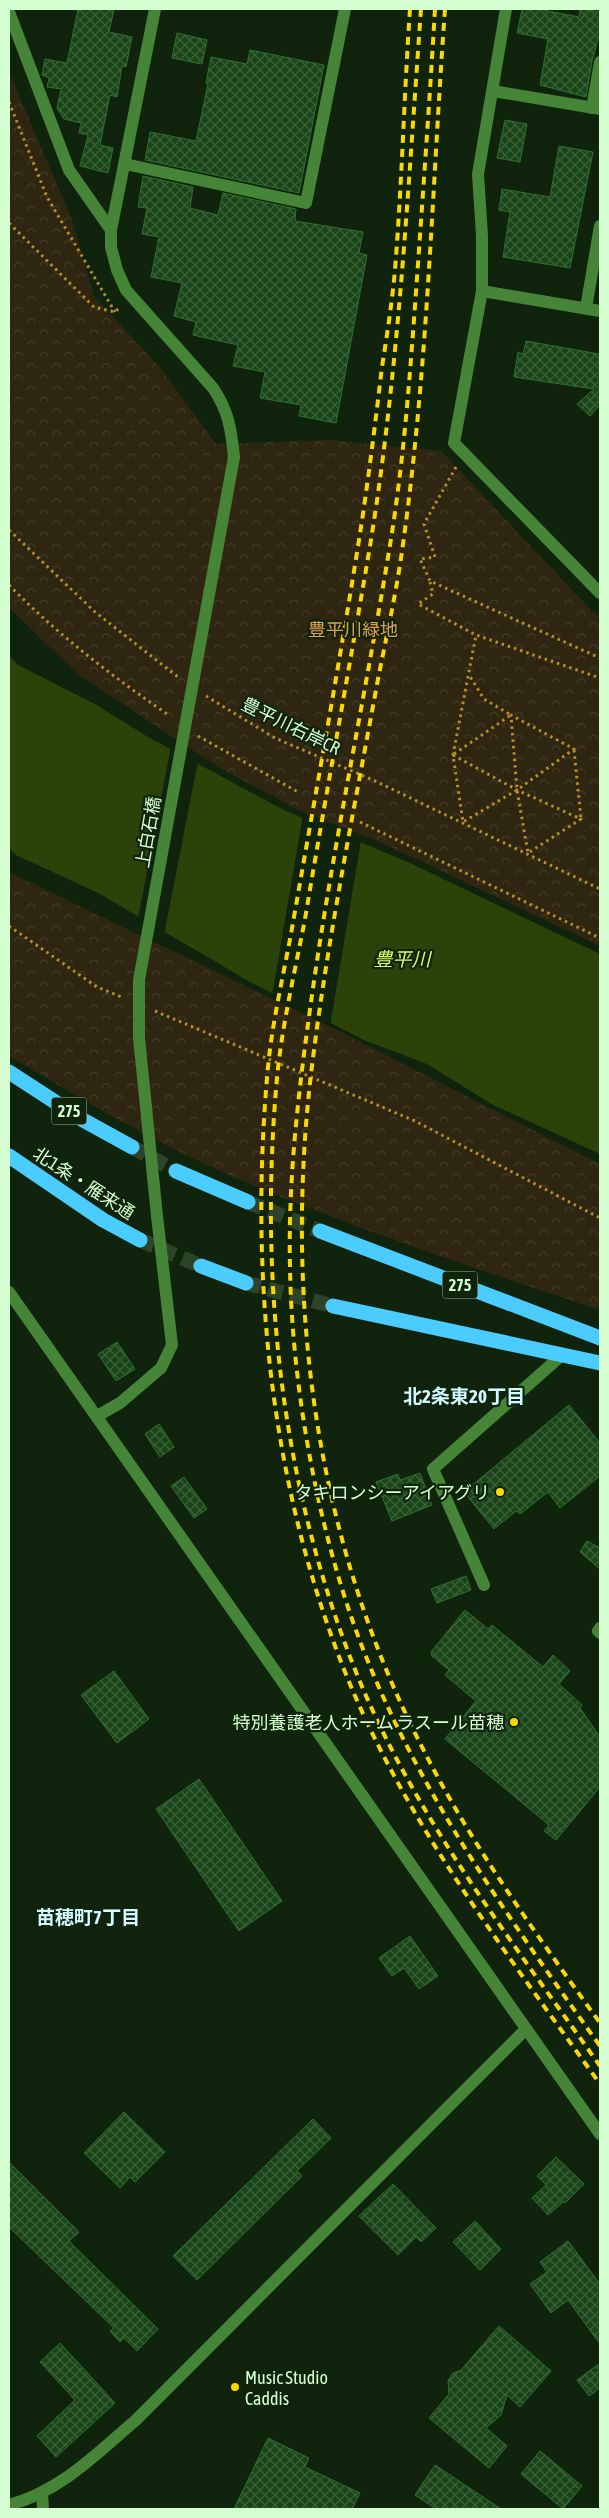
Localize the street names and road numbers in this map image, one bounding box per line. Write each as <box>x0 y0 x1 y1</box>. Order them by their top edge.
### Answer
street label: 豊平川右岸CR <box>238 693 344 759</box>
street label: 上白石橋 <box>131 795 165 869</box>
road number: 275 <box>52 1098 86 1124</box>
street label: 北1条・雁来通 <box>29 1142 139 1224</box>
road number: 275 <box>442 1272 478 1298</box>

